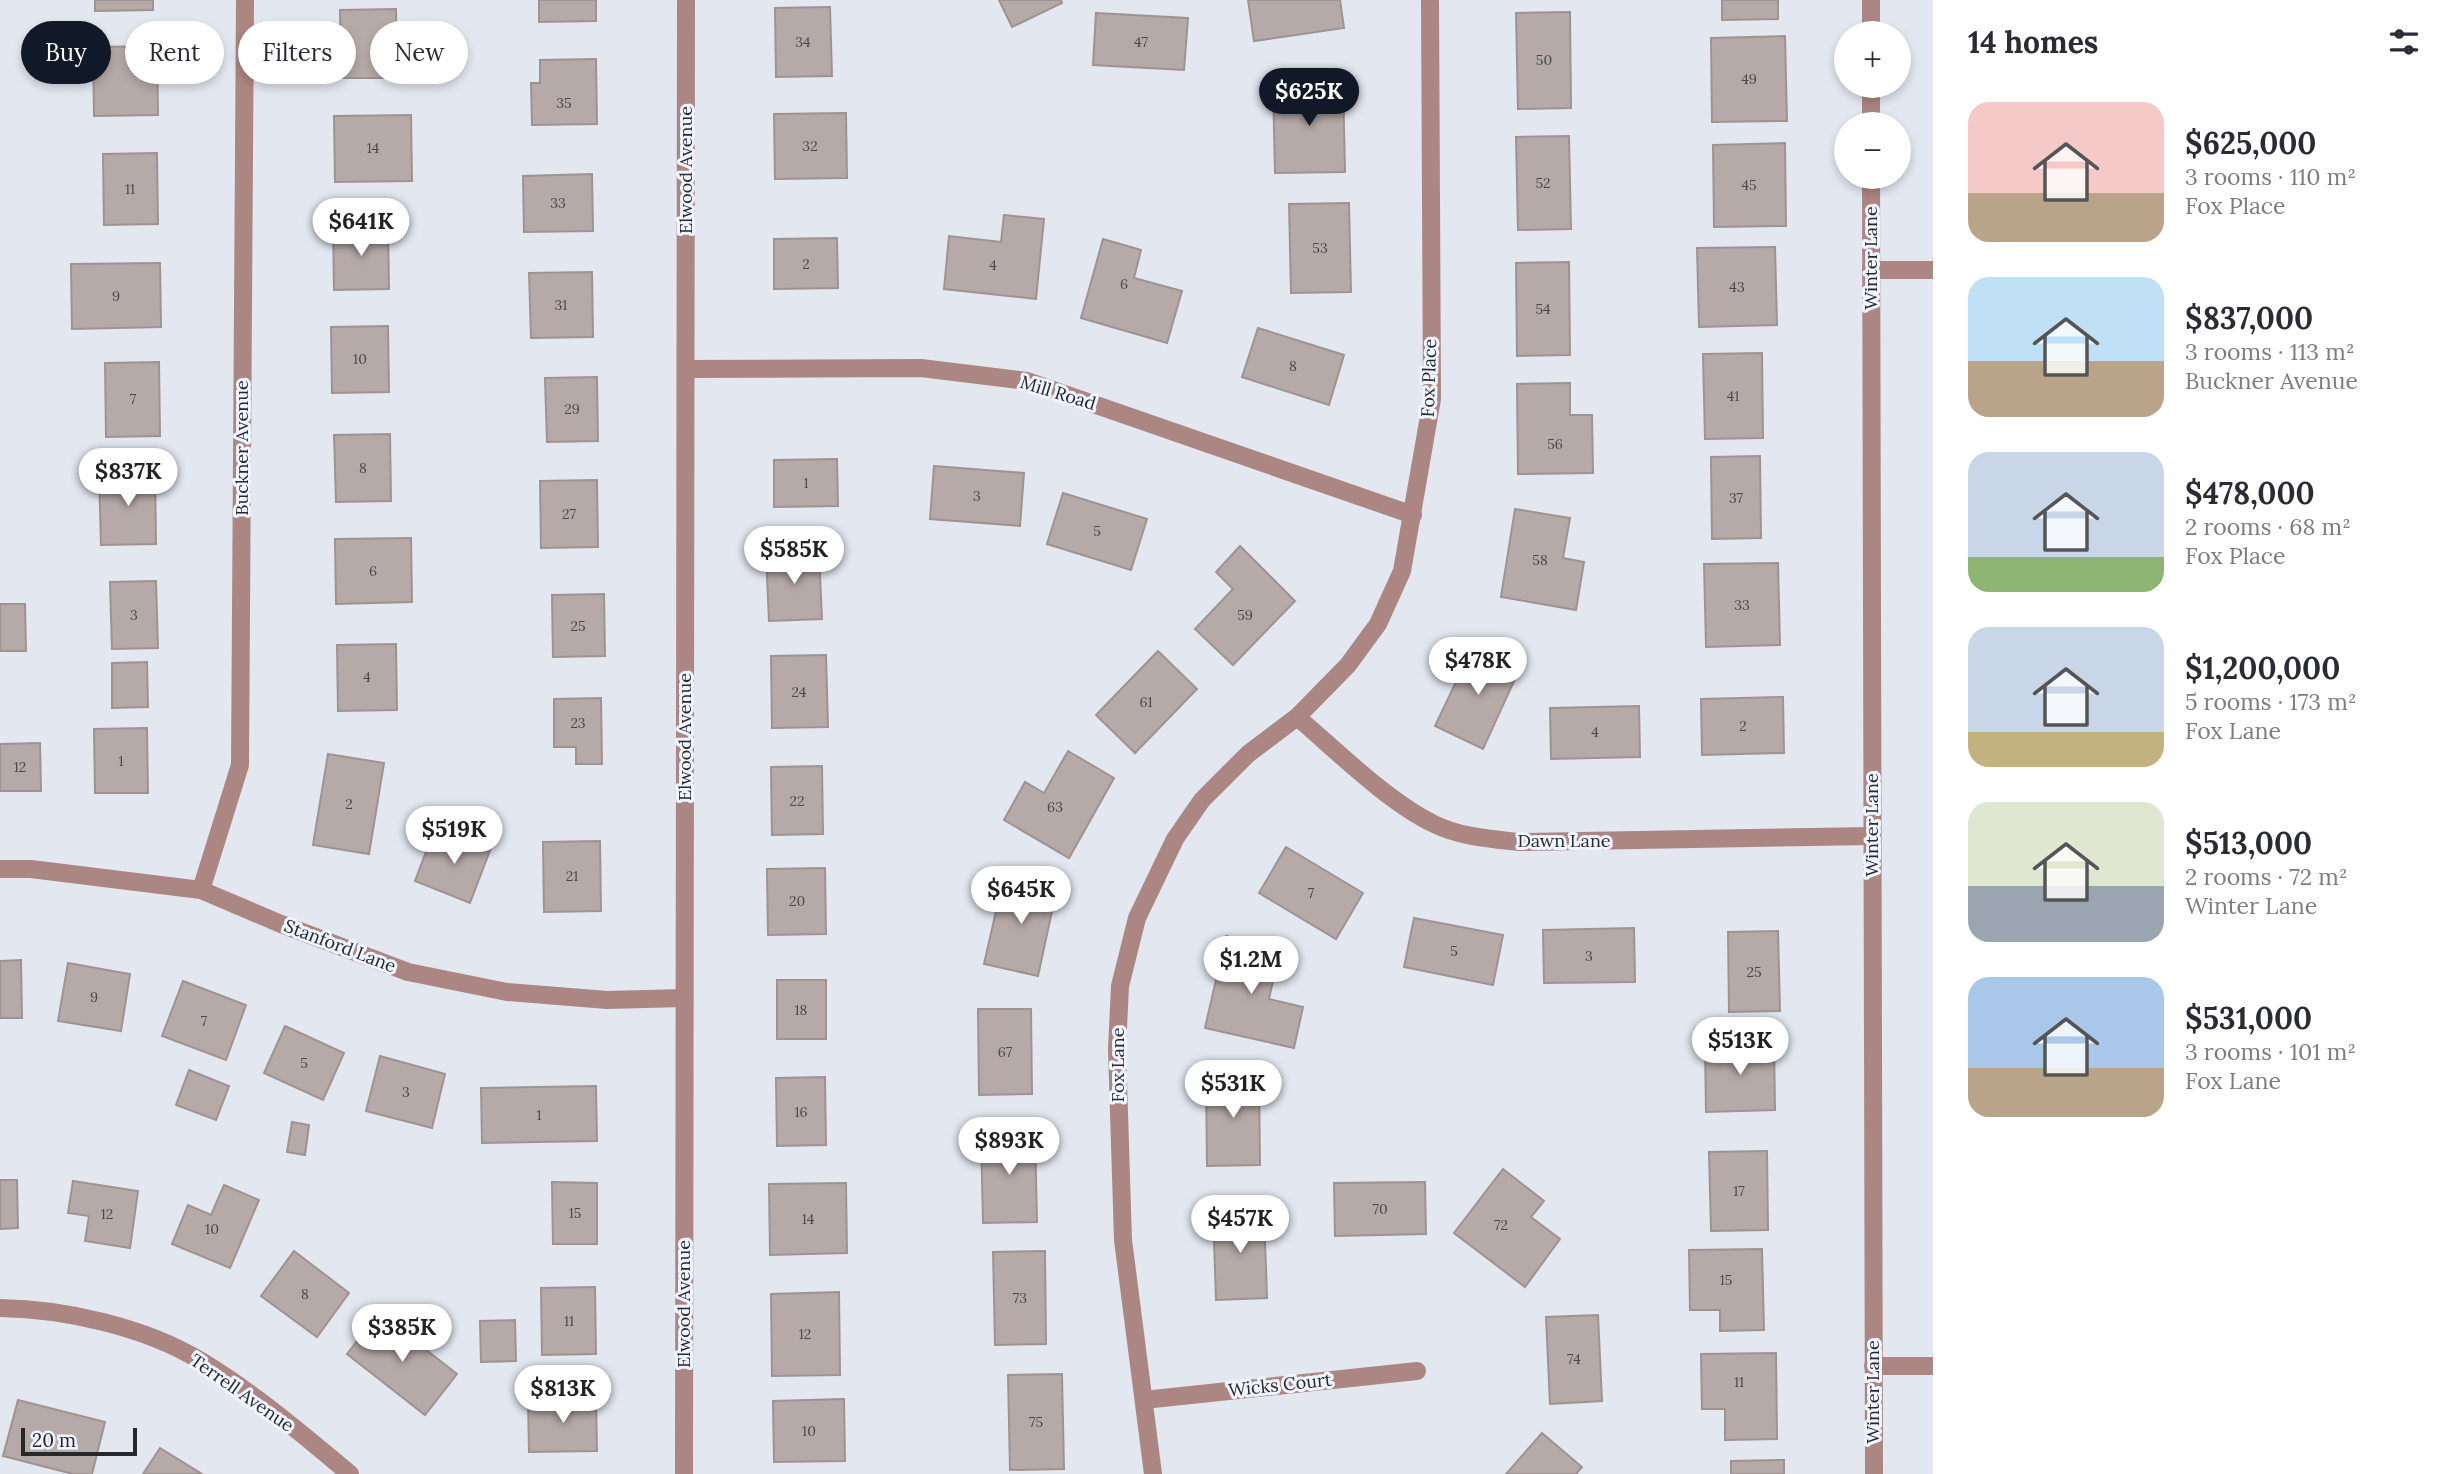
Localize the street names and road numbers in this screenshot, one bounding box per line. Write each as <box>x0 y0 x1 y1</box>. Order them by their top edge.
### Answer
street label: Elwood Avenue <box>674 106 697 234</box>
street label: Winter Lane <box>1859 206 1882 310</box>
street label: Fox Place <box>1416 338 1441 418</box>
street label: Mill Road <box>1018 370 1099 415</box>
street label: Buckner Avenue <box>230 380 253 516</box>
street label: Elwood Avenue <box>673 673 696 801</box>
street label: Winter Lane <box>1860 773 1883 877</box>
street label: Dawn Lane <box>1517 829 1611 852</box>
street label: Stanford Lane <box>281 914 399 977</box>
street label: Fox Lane <box>1106 1027 1129 1103</box>
street label: Elwood Avenue <box>672 1240 695 1368</box>
street label: Winter Lane <box>1861 1340 1884 1444</box>
street label: Terrell Avenue <box>186 1348 299 1437</box>
street label: Wicks Court <box>1227 1368 1333 1401</box>

